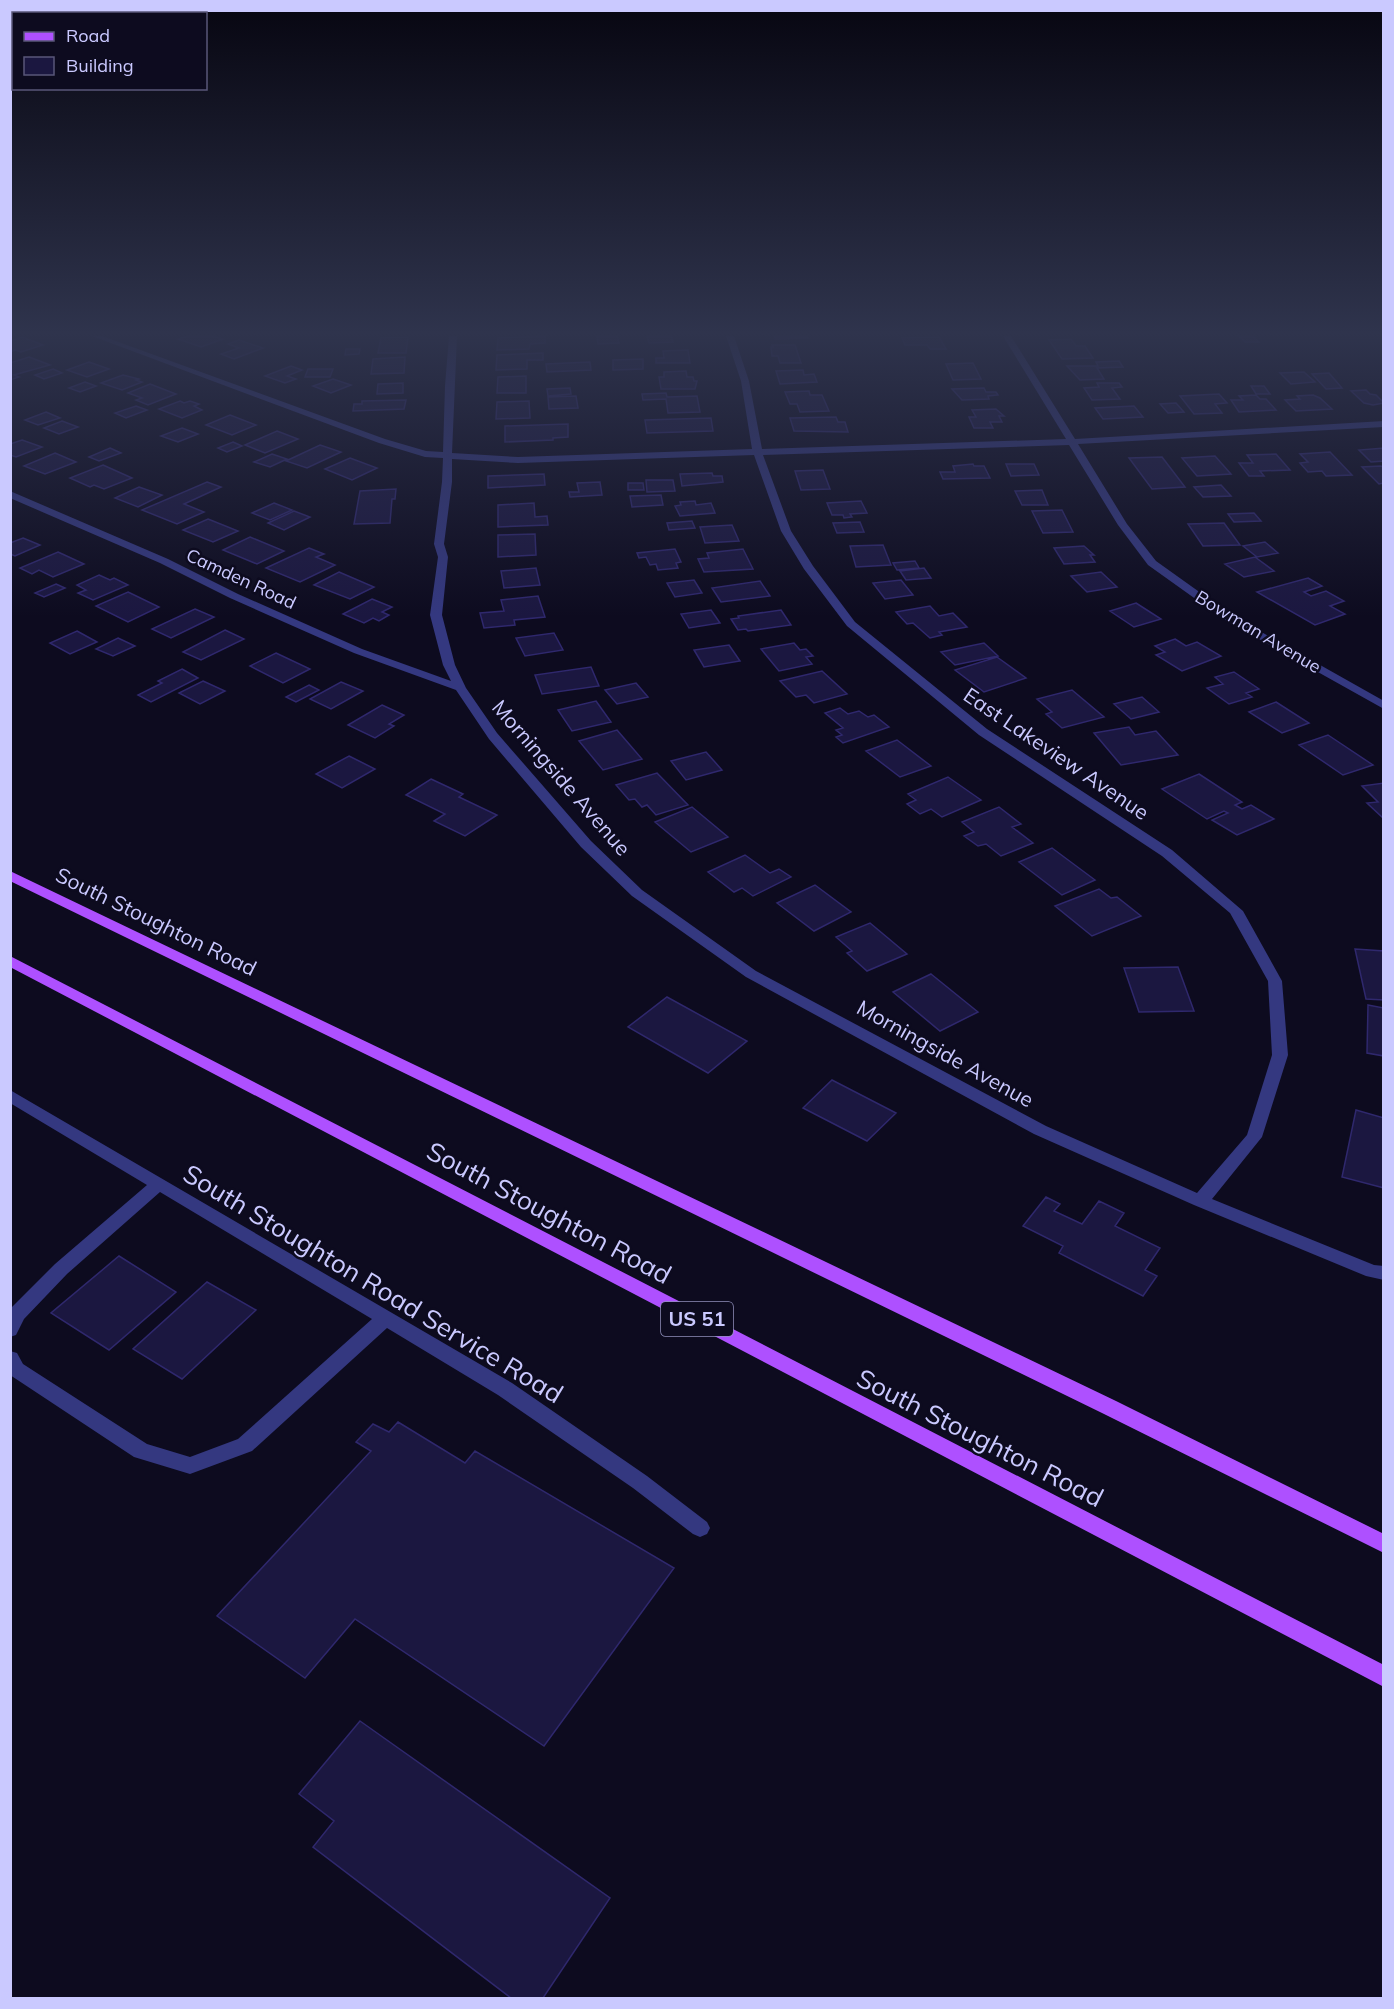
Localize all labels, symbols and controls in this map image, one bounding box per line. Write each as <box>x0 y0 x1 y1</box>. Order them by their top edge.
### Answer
legend <box>12 12 207 90</box>
text: Road <box>66 24 110 47</box>
text: Building <box>66 54 134 77</box>
street label: Camden Road <box>183 543 300 614</box>
street label: Bowman Avenue <box>1191 585 1325 678</box>
street label: East Lakeview Avenue <box>959 681 1154 825</box>
street label: Morningside Avenue <box>487 694 637 861</box>
street label: South Stoughton Road <box>52 861 261 981</box>
street label: Morningside Avenue <box>853 994 1038 1112</box>
street label: South Stoughton Road <box>421 1134 677 1291</box>
street label: South Stoughton Road Service Road <box>177 1157 569 1410</box>
road number: US 51 <box>661 1302 733 1336</box>
street label: South Stoughton Road <box>851 1361 1109 1514</box>

